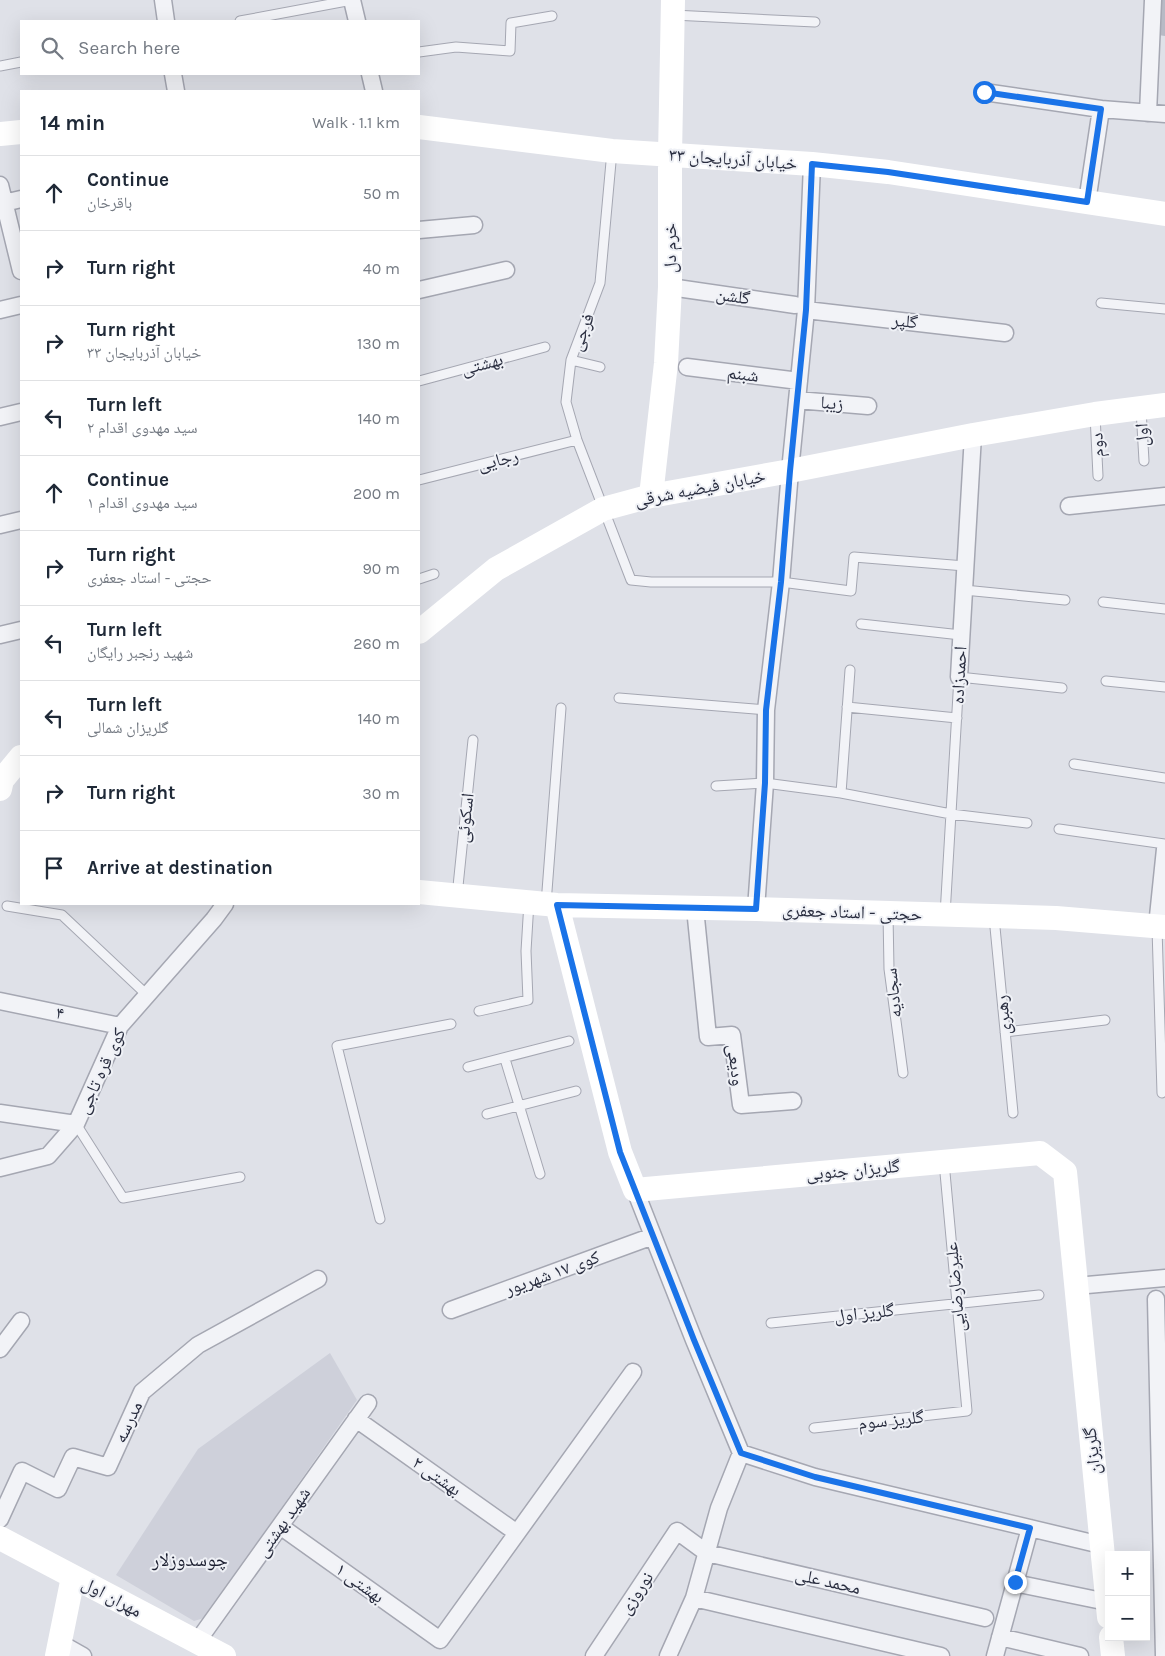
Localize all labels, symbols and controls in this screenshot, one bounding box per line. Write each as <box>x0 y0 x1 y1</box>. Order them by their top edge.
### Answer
search box <box>20 20 420 75</box>
icon: search <box>38 34 66 62</box>
text: Search here <box>78 37 180 59</box>
route start <box>973 81 996 104</box>
text: 14 min <box>40 111 105 135</box>
text: Walk · 1.1 km <box>312 113 400 132</box>
street label: خیابان آذربایجان ۳۳ <box>668 144 798 174</box>
text: Continue <box>87 169 169 191</box>
icon: ahead <box>40 179 68 207</box>
text: 50 m <box>363 184 400 203</box>
text: باقرخان <box>87 193 132 212</box>
street label: خرم دل <box>659 223 682 273</box>
icon: right <box>40 254 68 282</box>
text: Turn right <box>87 257 176 279</box>
text: 40 m <box>363 259 400 278</box>
street label: گلشن <box>714 283 752 309</box>
street label: گلپر <box>890 308 920 334</box>
street label: فرجی <box>565 310 599 354</box>
text: Turn right <box>87 319 176 341</box>
icon: right <box>40 329 68 357</box>
text: 130 m <box>357 334 400 353</box>
text: خیابان آذربایجان ۳۳ <box>87 343 201 362</box>
street label: بهشتی <box>459 348 505 380</box>
street label: شبنم <box>726 361 760 388</box>
street label: زیبا <box>820 391 844 415</box>
text: Turn left <box>87 394 162 416</box>
icon: left <box>40 404 68 432</box>
text: 140 m <box>358 409 400 428</box>
text: سید مهدوی اقدام ۲ <box>87 418 198 437</box>
street label: اول <box>1130 423 1154 447</box>
street label: دوم <box>1085 432 1110 458</box>
street label: رجایی <box>475 444 521 476</box>
street label: خیابان فیضیه شرقی <box>633 465 767 511</box>
text: Continue <box>87 469 169 491</box>
icon: ahead <box>40 479 68 507</box>
text: 200 m <box>353 484 400 503</box>
text: سید مهدوی اقدام ۱ <box>87 493 198 512</box>
text: Turn right <box>87 544 176 566</box>
icon: right <box>40 554 68 582</box>
text: 90 m <box>362 559 400 578</box>
text: حجتی - استاد جعفری <box>87 568 212 587</box>
text: Turn left <box>87 619 162 641</box>
icon: left <box>40 629 68 657</box>
text: 260 m <box>353 634 400 653</box>
text: شهید رنجبر رایگان <box>87 643 193 662</box>
street label: احمدزاده <box>947 646 971 704</box>
text: Turn left <box>87 694 162 716</box>
icon: left <box>40 704 68 732</box>
text: 140 m <box>358 709 400 728</box>
text: گلریزان شمالی <box>87 718 169 737</box>
icon: right <box>40 779 68 807</box>
text: Turn right <box>87 782 176 804</box>
text: 30 m <box>362 784 400 803</box>
street label: اسکوئی <box>451 792 479 844</box>
icon: arrive <box>40 854 68 882</box>
text: Arrive at destination <box>87 857 273 879</box>
street label: حجتی - استاد جعفری <box>782 899 922 925</box>
street label: سجادیه <box>879 967 907 1019</box>
street label: رهبری <box>990 994 1016 1036</box>
street label: ۴ <box>54 1001 66 1025</box>
street label: کوی قره تاجی <box>72 1024 131 1117</box>
street label: ودیعی <box>723 1043 749 1087</box>
street label: گلریزان جنوبی <box>805 1155 901 1185</box>
street label: علیرضارضایی <box>940 1241 970 1333</box>
street label: کوی ۱۷ شهریور <box>501 1246 603 1301</box>
street label: گلریز اول <box>833 1299 896 1327</box>
street label: مدرسه <box>109 1398 147 1446</box>
street label: گلریز سوم <box>857 1406 926 1435</box>
street label: گلریزان <box>1079 1426 1105 1476</box>
street label: بهشتی ۲ <box>408 1451 466 1501</box>
street label: شهید بهشتی <box>251 1483 315 1561</box>
district label: چوسدوزلار <box>151 1549 228 1571</box>
map controls <box>1105 1551 1150 1641</box>
button: + <box>1105 1551 1150 1596</box>
street label: بهشتی ۱ <box>331 1558 389 1608</box>
street label: محمد علی <box>793 1563 863 1599</box>
street label: نوروزی <box>614 1567 658 1619</box>
route end <box>1004 1571 1027 1594</box>
street label: مهران اول <box>78 1572 146 1622</box>
button: − <box>1105 1596 1150 1641</box>

